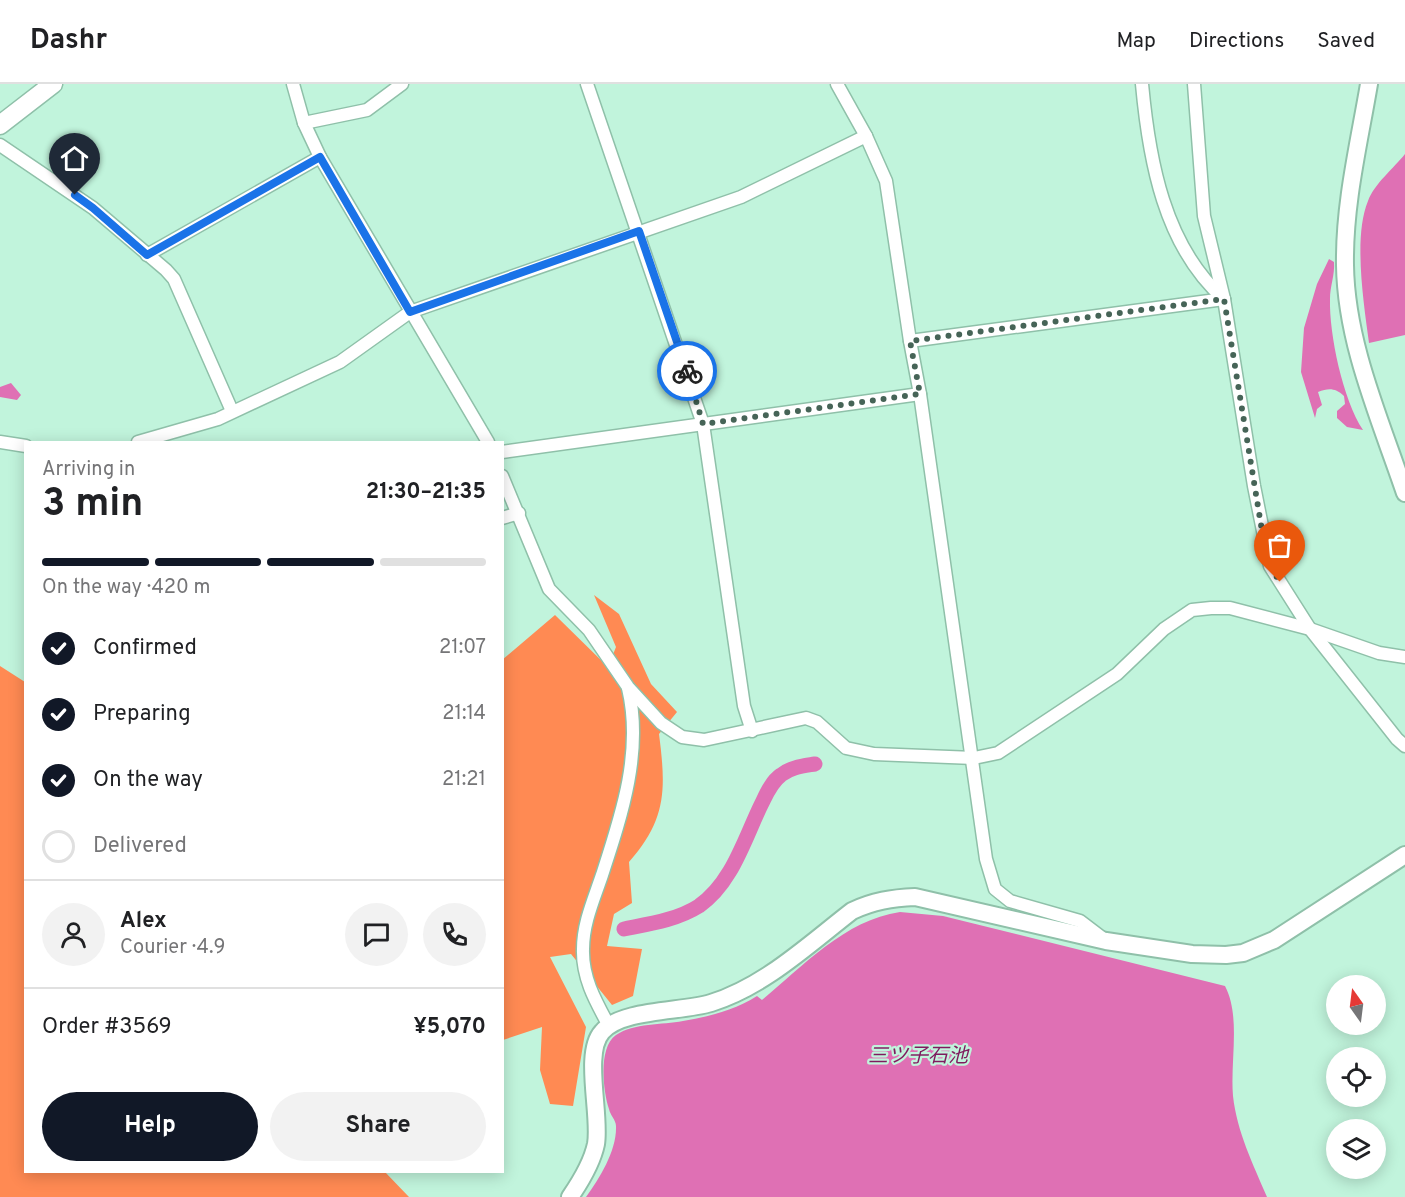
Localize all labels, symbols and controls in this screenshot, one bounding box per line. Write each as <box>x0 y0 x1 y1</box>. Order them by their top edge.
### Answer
text: Dashr <box>30 23 107 59</box>
text: Map <box>1116 28 1156 55</box>
text: Directions <box>1189 28 1284 55</box>
text: Saved <box>1317 28 1375 55</box>
pin <box>49 133 100 195</box>
icon: home <box>58 142 91 175</box>
courier <box>657 341 717 401</box>
icon: bike <box>671 355 704 388</box>
text: Arriving in <box>42 457 135 483</box>
text: 21:30–21:35 <box>366 479 486 506</box>
text: 3 min <box>42 481 143 530</box>
pin <box>1254 520 1305 582</box>
icon: bag <box>1263 529 1296 562</box>
text: On the way · 420 m <box>42 575 211 601</box>
icon: check <box>42 632 75 665</box>
text: Confirmed <box>93 635 197 662</box>
text: 21:07 <box>439 635 486 661</box>
icon: check <box>42 698 75 731</box>
text: Preparing <box>93 701 191 728</box>
text: 21:14 <box>442 701 486 727</box>
icon: check <box>42 764 75 797</box>
text: On the way <box>93 767 203 794</box>
text: 21:21 <box>442 767 486 793</box>
text: Delivered <box>93 833 187 860</box>
button: person <box>42 903 105 966</box>
button: chat <box>345 903 408 966</box>
button: phone <box>423 903 486 966</box>
text: Alex <box>120 908 167 935</box>
text: Courier · 4.9 <box>120 935 225 961</box>
north arrow <box>1326 975 1386 1035</box>
map controls <box>1326 975 1386 1179</box>
text: Order #3569 <box>42 1014 172 1041</box>
text: ¥5,070 <box>413 1014 486 1041</box>
water label: 三ツ子石池 <box>868 1044 970 1070</box>
button: locate <box>1326 1047 1386 1107</box>
button: Help <box>42 1092 258 1161</box>
button: Share <box>270 1092 486 1161</box>
button: layers <box>1326 1119 1386 1179</box>

